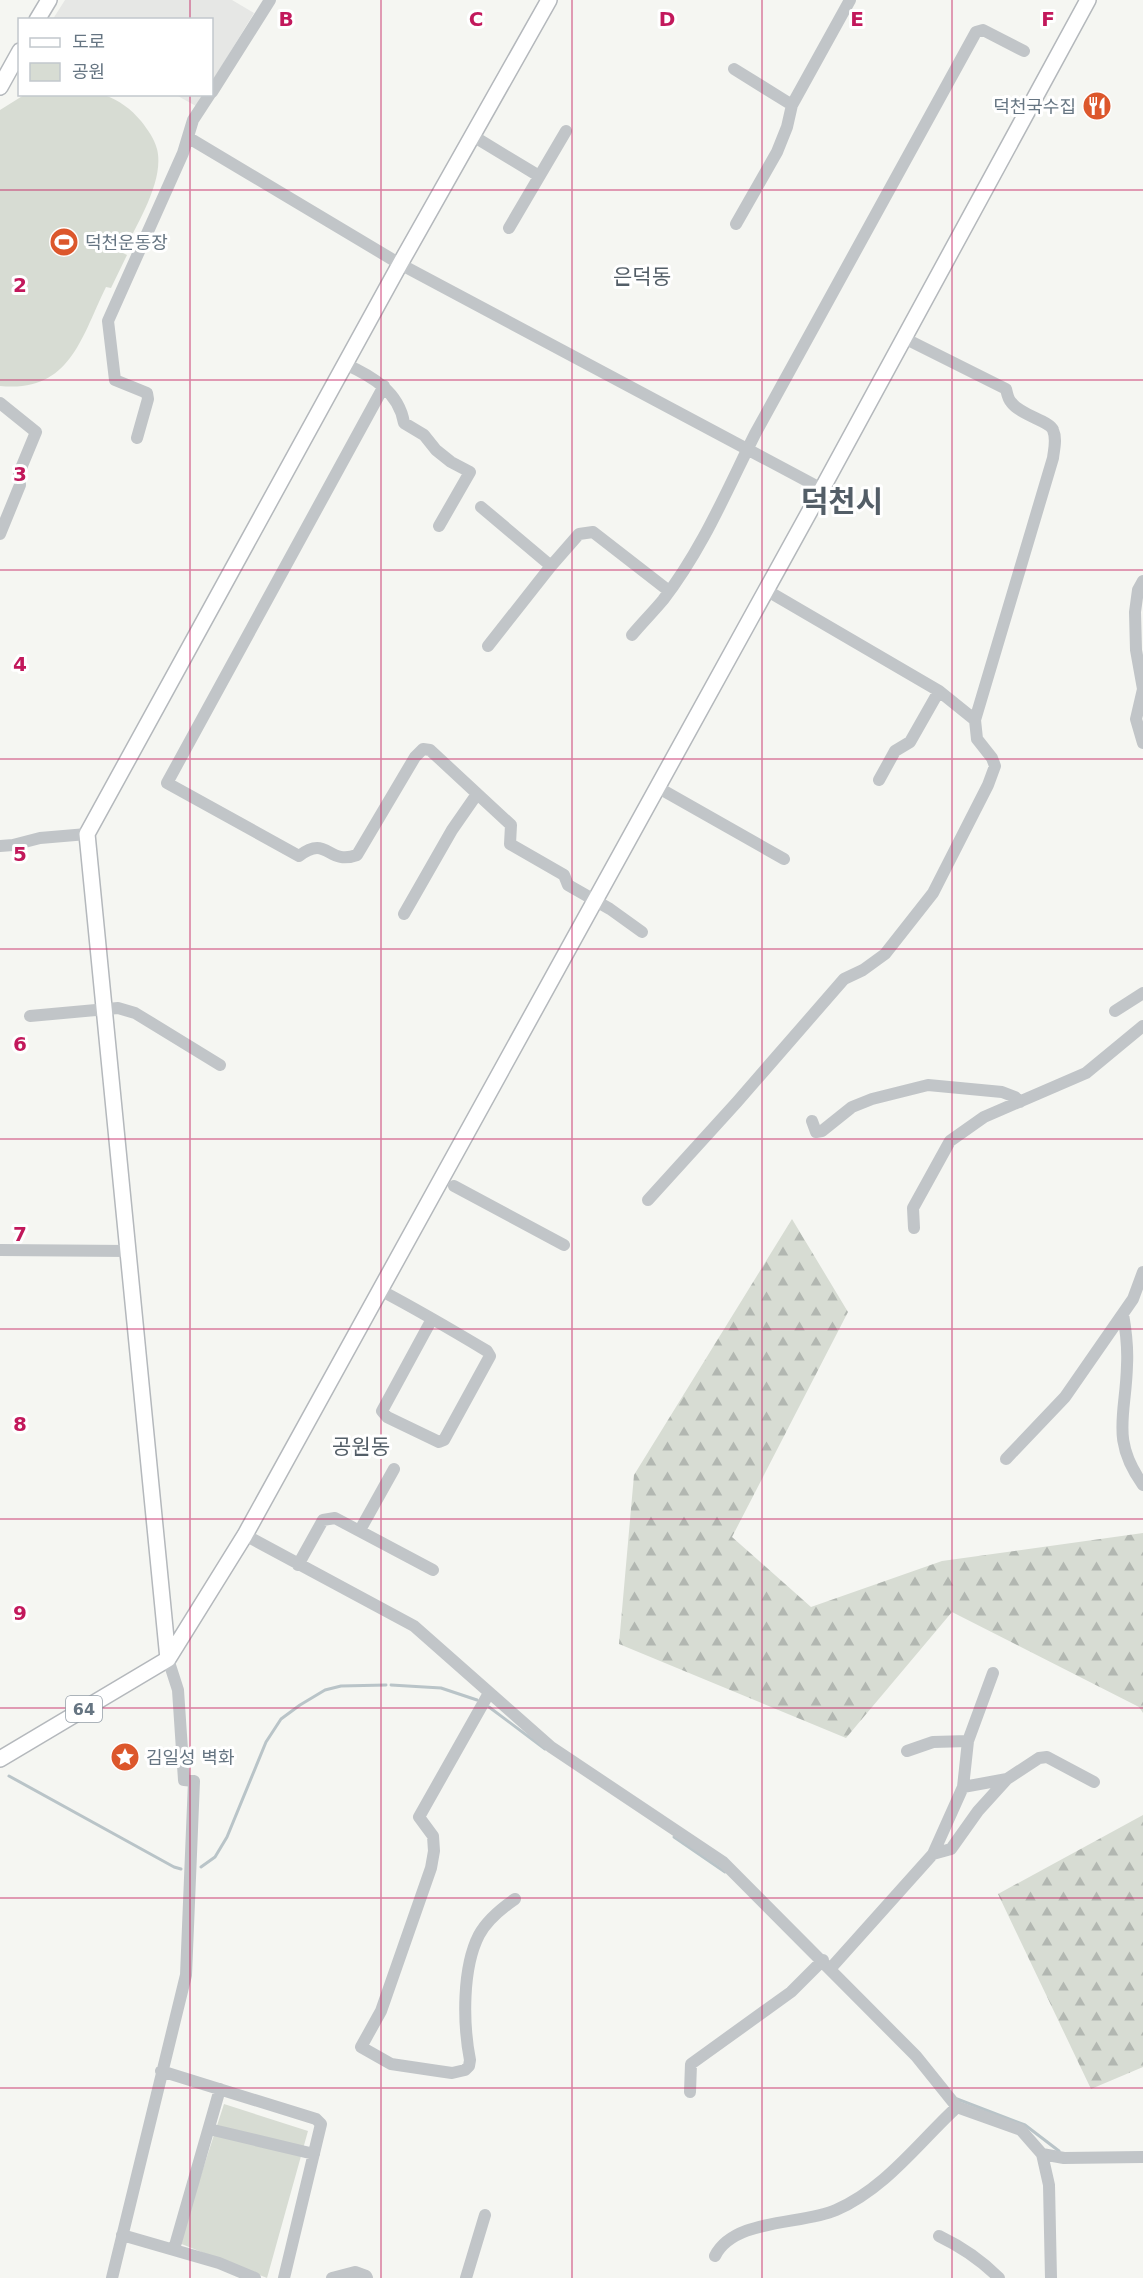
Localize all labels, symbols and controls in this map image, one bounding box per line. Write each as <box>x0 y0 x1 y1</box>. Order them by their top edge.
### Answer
text: B <box>278 7 294 31</box>
text: C <box>469 7 483 31</box>
text: D <box>659 7 675 31</box>
text: E <box>850 7 864 31</box>
text: F <box>1041 7 1055 31</box>
legend <box>18 18 213 96</box>
text: 도로 <box>72 31 105 52</box>
text: 공원 <box>72 61 105 82</box>
restaurant icon: 덕천국수집 <box>1081 90 1113 122</box>
place label: 덕천국수집 <box>993 96 1076 117</box>
sports icon: 덕천운동장 <box>48 226 80 258</box>
place label: 덕천운동장 <box>85 232 168 253</box>
district label: 은덕동 <box>613 265 671 289</box>
text: 2 <box>13 273 27 297</box>
text: 3 <box>13 462 27 486</box>
district label: 덕천시 <box>801 484 883 519</box>
text: 4 <box>13 652 27 676</box>
text: 5 <box>13 842 27 866</box>
text: 6 <box>13 1032 27 1056</box>
text: 7 <box>13 1222 27 1246</box>
text: 8 <box>13 1412 27 1436</box>
district label: 공원동 <box>332 1435 390 1459</box>
text: 9 <box>13 1601 27 1625</box>
road number: 64 <box>66 1696 102 1722</box>
place icon: 김일성 벽화 <box>109 1741 141 1773</box>
place label: 김일성 벽화 <box>146 1747 235 1768</box>

